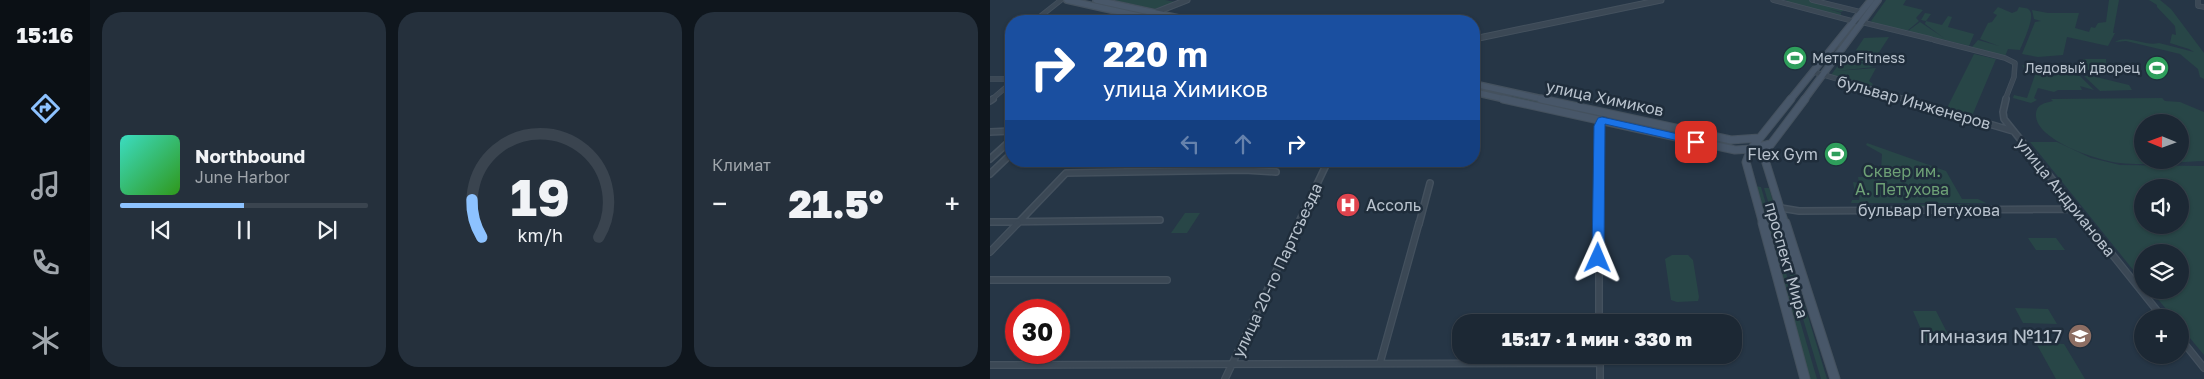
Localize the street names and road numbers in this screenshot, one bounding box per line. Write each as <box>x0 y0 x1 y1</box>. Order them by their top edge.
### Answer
street label: бульвар Инженеров <box>1835 71 1993 133</box>
street label: улица Химиков <box>1544 76 1666 120</box>
street label: улица Андрианова <box>2012 134 2120 260</box>
street label: улица 20-го Партсъезда <box>1228 180 1326 360</box>
street label: проспект Мира <box>1761 200 1813 320</box>
street label: бульвар Петухова <box>1858 200 2000 220</box>

